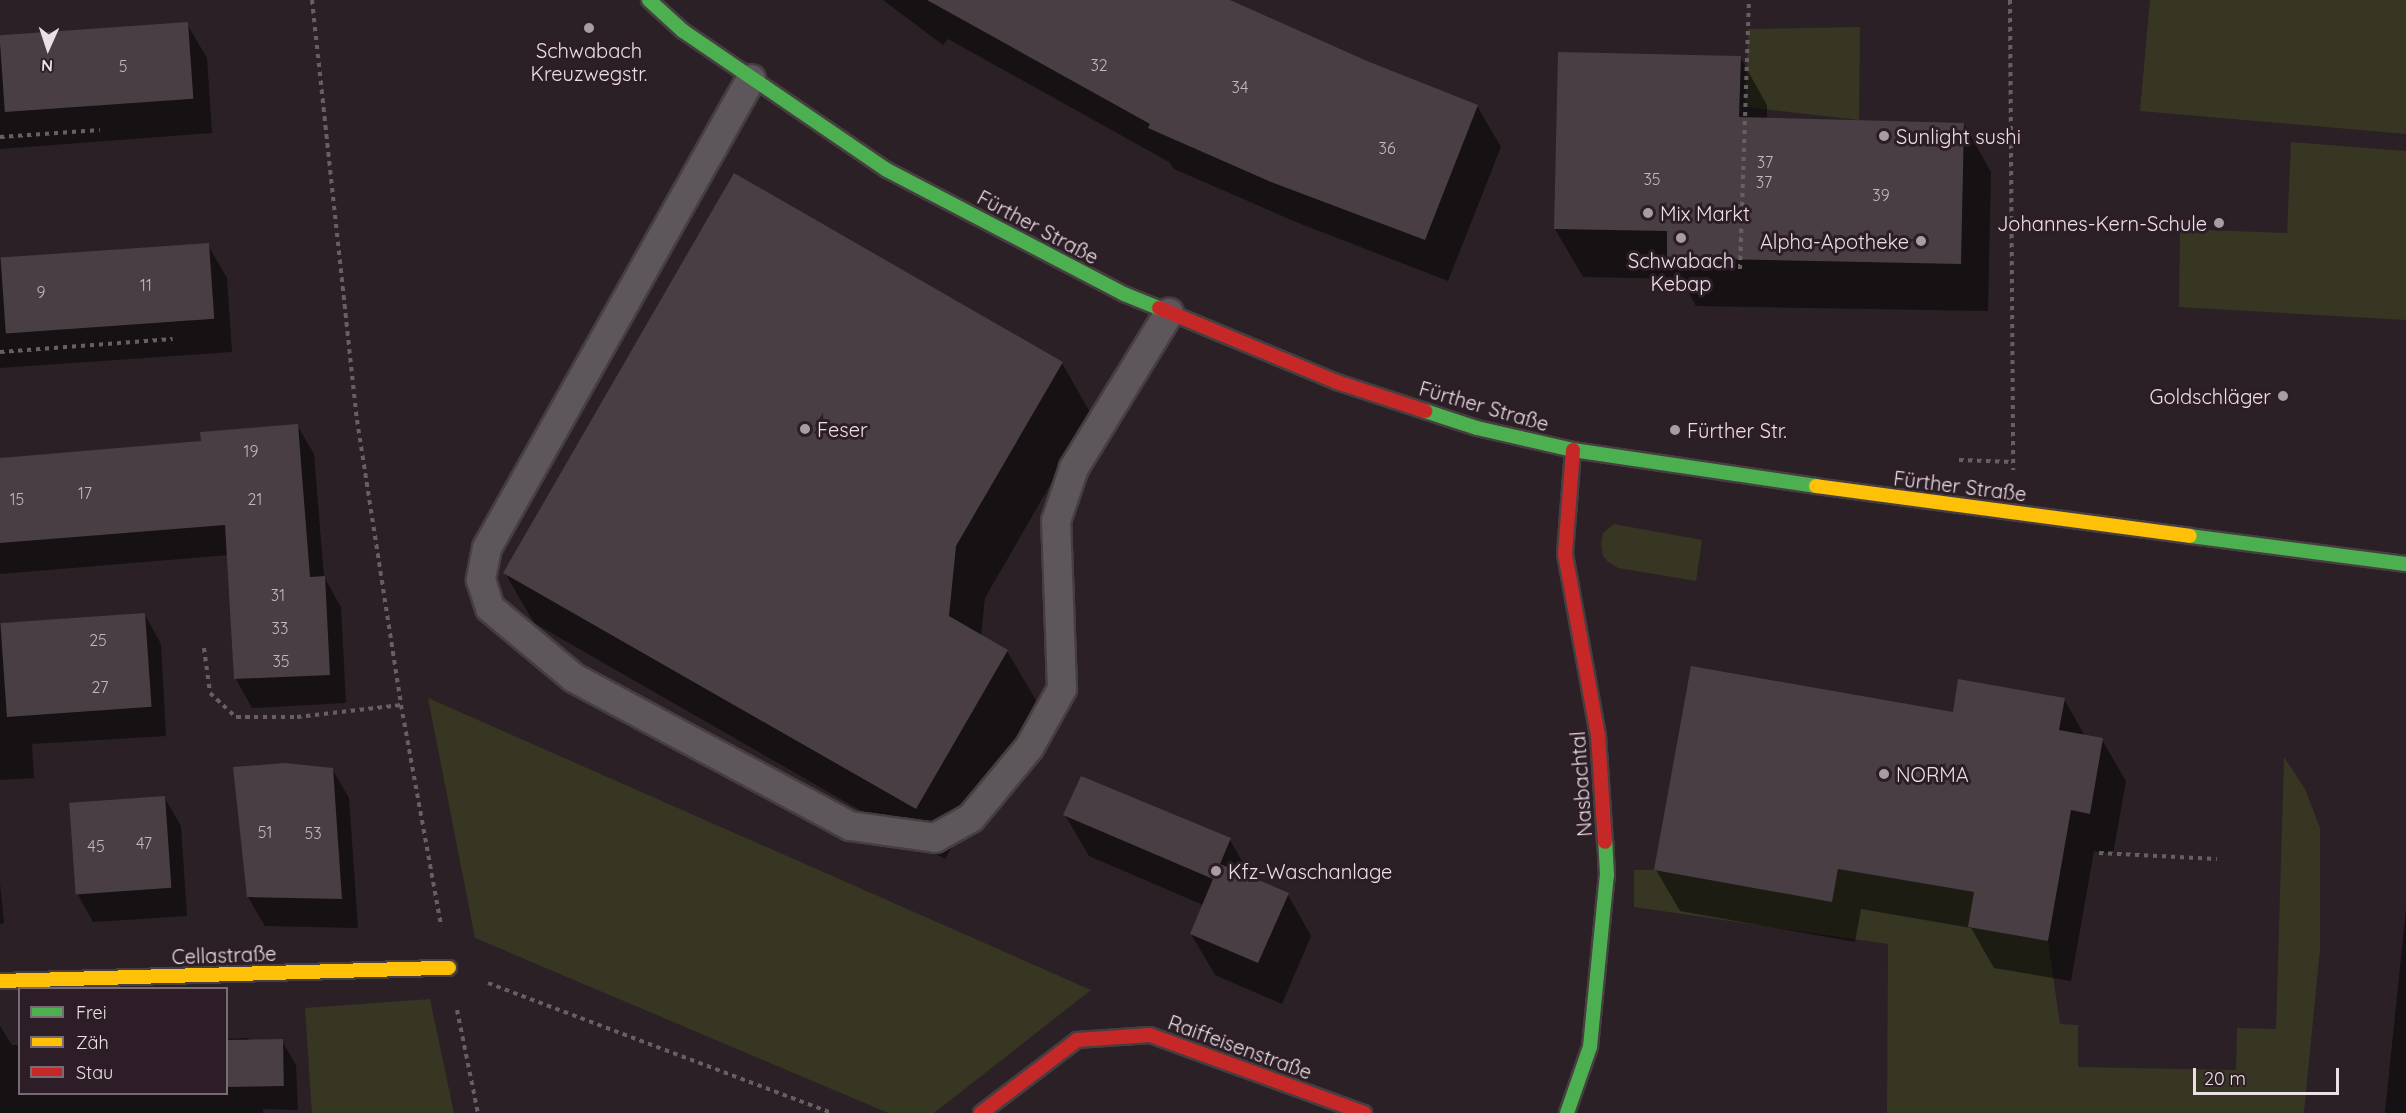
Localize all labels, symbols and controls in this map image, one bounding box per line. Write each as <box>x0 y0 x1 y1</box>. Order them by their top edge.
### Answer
north arrow <box>18 18 78 78</box>
marker: Schwabach Kreuzwegstr. <box>582 21 596 35</box>
place label: Schwabach Kreuzwegstr. <box>531 38 647 85</box>
house number: 32 <box>1090 55 1108 75</box>
text: N <box>41 56 53 76</box>
house number: 5 <box>119 56 127 76</box>
house number: 34 <box>1232 77 1248 97</box>
place label: Sunlight sushi <box>1896 124 2021 148</box>
marker: Sunlight sushi <box>1877 129 1891 143</box>
house number: 36 <box>1379 138 1395 158</box>
house number: 37 <box>1757 152 1773 172</box>
house number: 35 <box>1643 169 1661 189</box>
house number: 37 <box>1756 172 1772 192</box>
street label: Fürther Straße <box>973 185 1103 269</box>
house number: 39 <box>1872 185 1890 205</box>
place label: Mix Markt <box>1660 201 1750 225</box>
marker: Mix Markt <box>1641 206 1655 220</box>
place label: Johannes-Kern-Schule <box>1997 211 2207 235</box>
marker: Johannes-Kern-Schule <box>2212 216 2226 230</box>
place label: Alpha-Apotheke <box>1760 229 1909 253</box>
marker: Schwabach Kebap <box>1674 231 1688 245</box>
marker: Alpha-Apotheke <box>1914 234 1928 248</box>
place label: Schwabach Kebap <box>1628 248 1734 295</box>
house number: 11 <box>140 275 152 295</box>
house number: 9 <box>37 282 45 302</box>
street label: Fürther Straße <box>1416 376 1552 436</box>
place label: Goldschläger <box>2150 384 2271 408</box>
marker: Goldschläger <box>2276 389 2290 403</box>
place label: Feser <box>817 417 868 441</box>
place label: Fürther Str. <box>1687 418 1787 442</box>
marker: Feser <box>798 422 812 436</box>
marker: Fürther Str. <box>1668 423 1682 437</box>
house number: 19 <box>244 441 258 461</box>
street label: Fürther Straße <box>1892 466 2028 506</box>
house number: 17 <box>78 483 92 503</box>
house number: 15 <box>10 489 24 509</box>
house number: 21 <box>248 489 262 509</box>
house number: 31 <box>271 585 285 605</box>
house number: 33 <box>272 618 288 638</box>
house number: 25 <box>89 630 107 650</box>
house number: 35 <box>272 651 290 671</box>
house number: 27 <box>92 677 108 697</box>
street label: Nasbachtal <box>1565 731 1597 837</box>
place label: NORMA <box>1896 762 1969 786</box>
marker: NORMA <box>1877 767 1891 781</box>
house number: 51 <box>258 822 272 842</box>
house number: 53 <box>304 823 322 843</box>
house number: 47 <box>136 833 152 853</box>
house number: 45 <box>87 836 105 856</box>
place label: Kfz-Waschanlage <box>1228 859 1392 883</box>
marker: Kfz-Waschanlage <box>1209 864 1223 878</box>
street label: Cellastraße <box>171 941 277 969</box>
legend <box>18 987 228 1095</box>
text: Frei <box>76 1001 107 1024</box>
street label: Raiffeisenstraße <box>1165 1010 1315 1084</box>
text: Zäh <box>76 1031 109 1054</box>
scale bar <box>2196 1056 2342 1094</box>
text: Stau <box>76 1061 113 1084</box>
text: 20 m <box>2204 1067 2246 1090</box>

